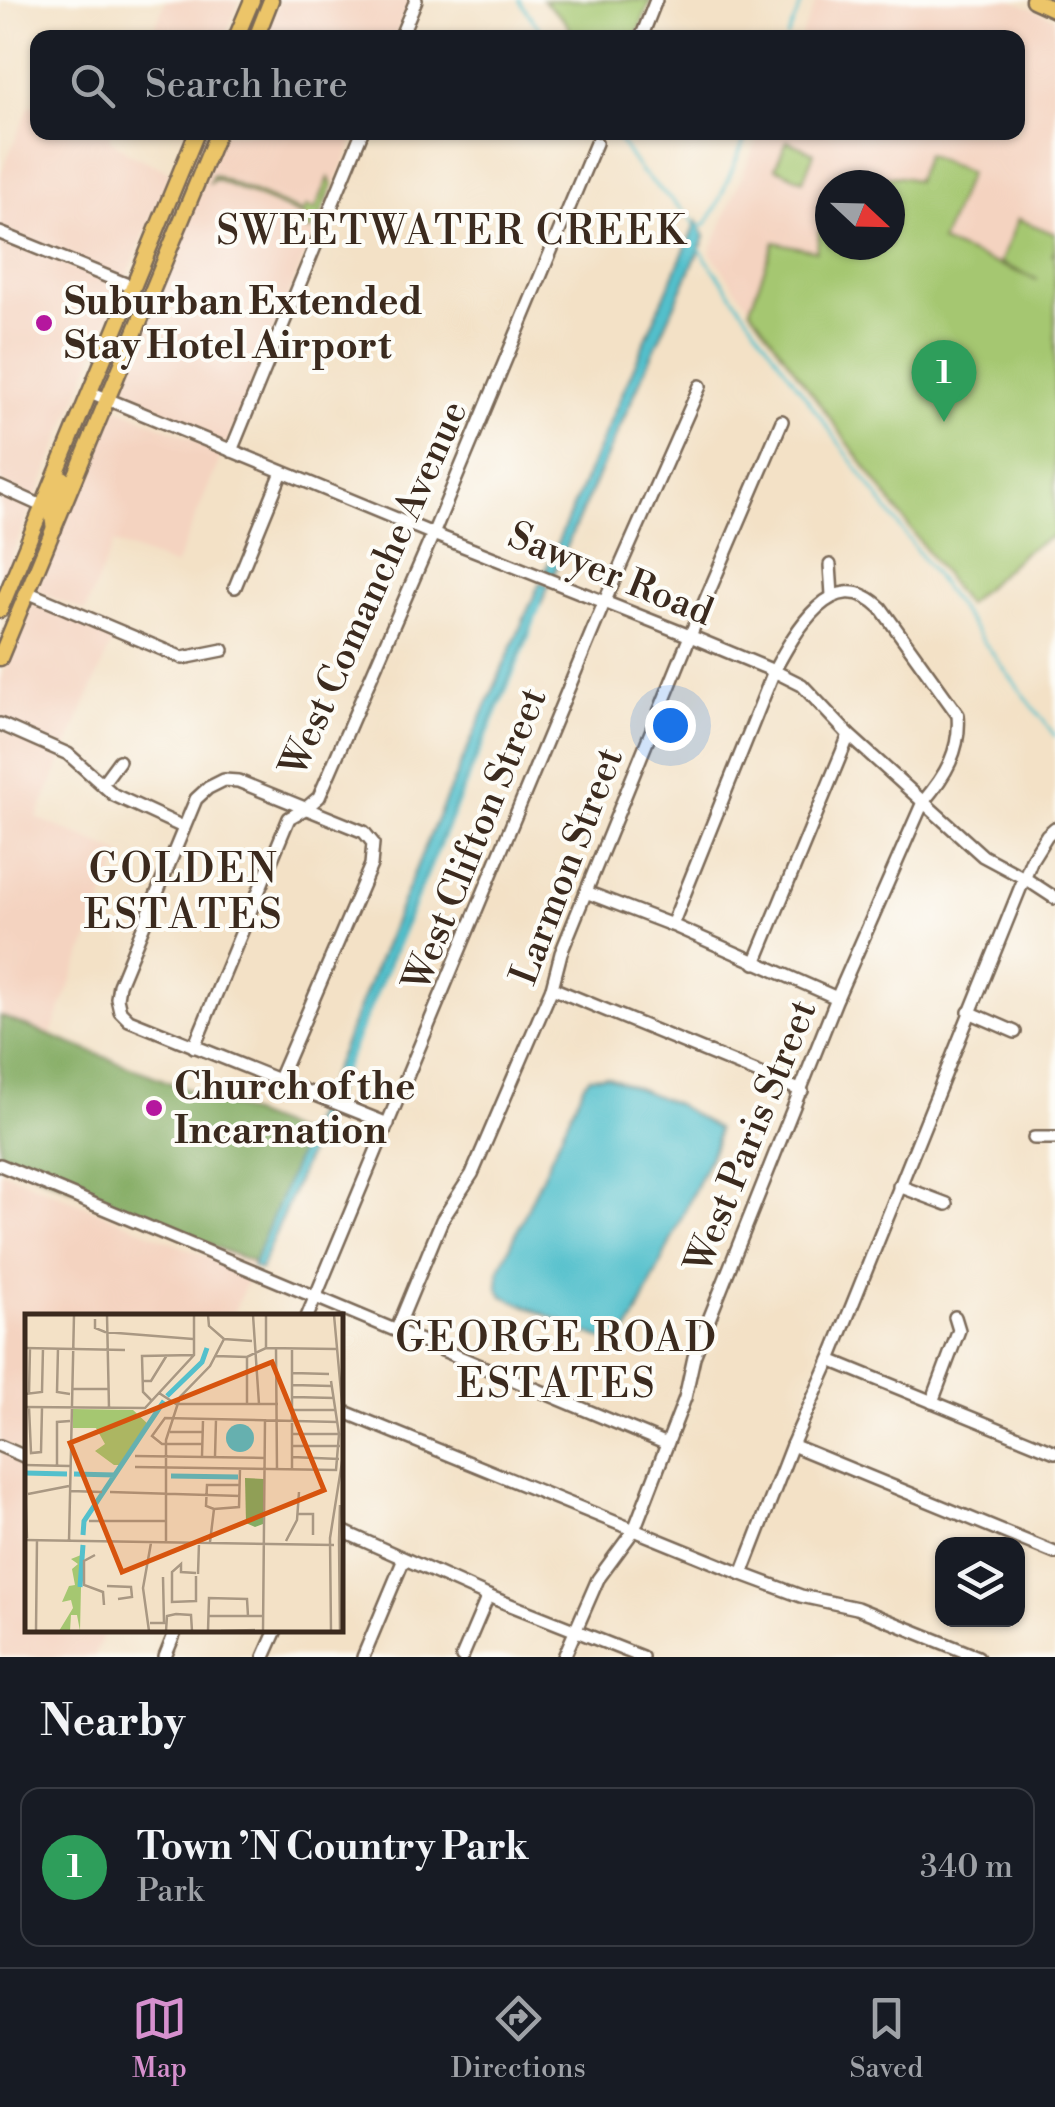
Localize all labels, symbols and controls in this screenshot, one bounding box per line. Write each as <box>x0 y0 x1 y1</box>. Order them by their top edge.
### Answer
search box <box>30 30 1025 140</box>
icon: search <box>65 58 120 113</box>
text: Search here <box>145 62 348 109</box>
north arrow <box>815 170 905 260</box>
district label: SWEETWATER CREEK <box>216 207 688 257</box>
place label: Suburban Extended Stay Hotel Airport <box>64 279 423 370</box>
marker: Suburban Extended Stay Hotel Airport <box>33 312 55 334</box>
pin: 1 <box>912 340 976 422</box>
street label: West Comanche Avenue <box>270 394 478 784</box>
street label: Sawyer Road <box>501 512 720 637</box>
street label: West Clifton Street <box>393 681 558 999</box>
your location <box>645 700 696 751</box>
street label: Larmon Street <box>501 741 634 992</box>
district label: GOLDEN ESTATES <box>84 845 284 941</box>
street label: West Paris Street <box>675 993 828 1281</box>
place label: Church of the Incarnation <box>174 1064 415 1155</box>
marker: Church of the Incarnation <box>143 1097 165 1119</box>
inset map <box>25 1314 342 1632</box>
district label: GEORGE ROAD ESTATES <box>395 1314 719 1410</box>
map controls <box>935 1537 1025 1627</box>
button: layers <box>935 1537 1025 1627</box>
text: Nearby <box>40 1696 185 1749</box>
text: Town ’N Country Park <box>137 1824 529 1871</box>
text: 1 <box>67 1847 82 1887</box>
text: 340 m <box>920 1847 1013 1887</box>
text: Park <box>137 1871 204 1911</box>
tab: Map <box>132 1991 187 2086</box>
tab: Directions <box>451 1991 586 2086</box>
tab: Saved <box>850 1991 923 2086</box>

